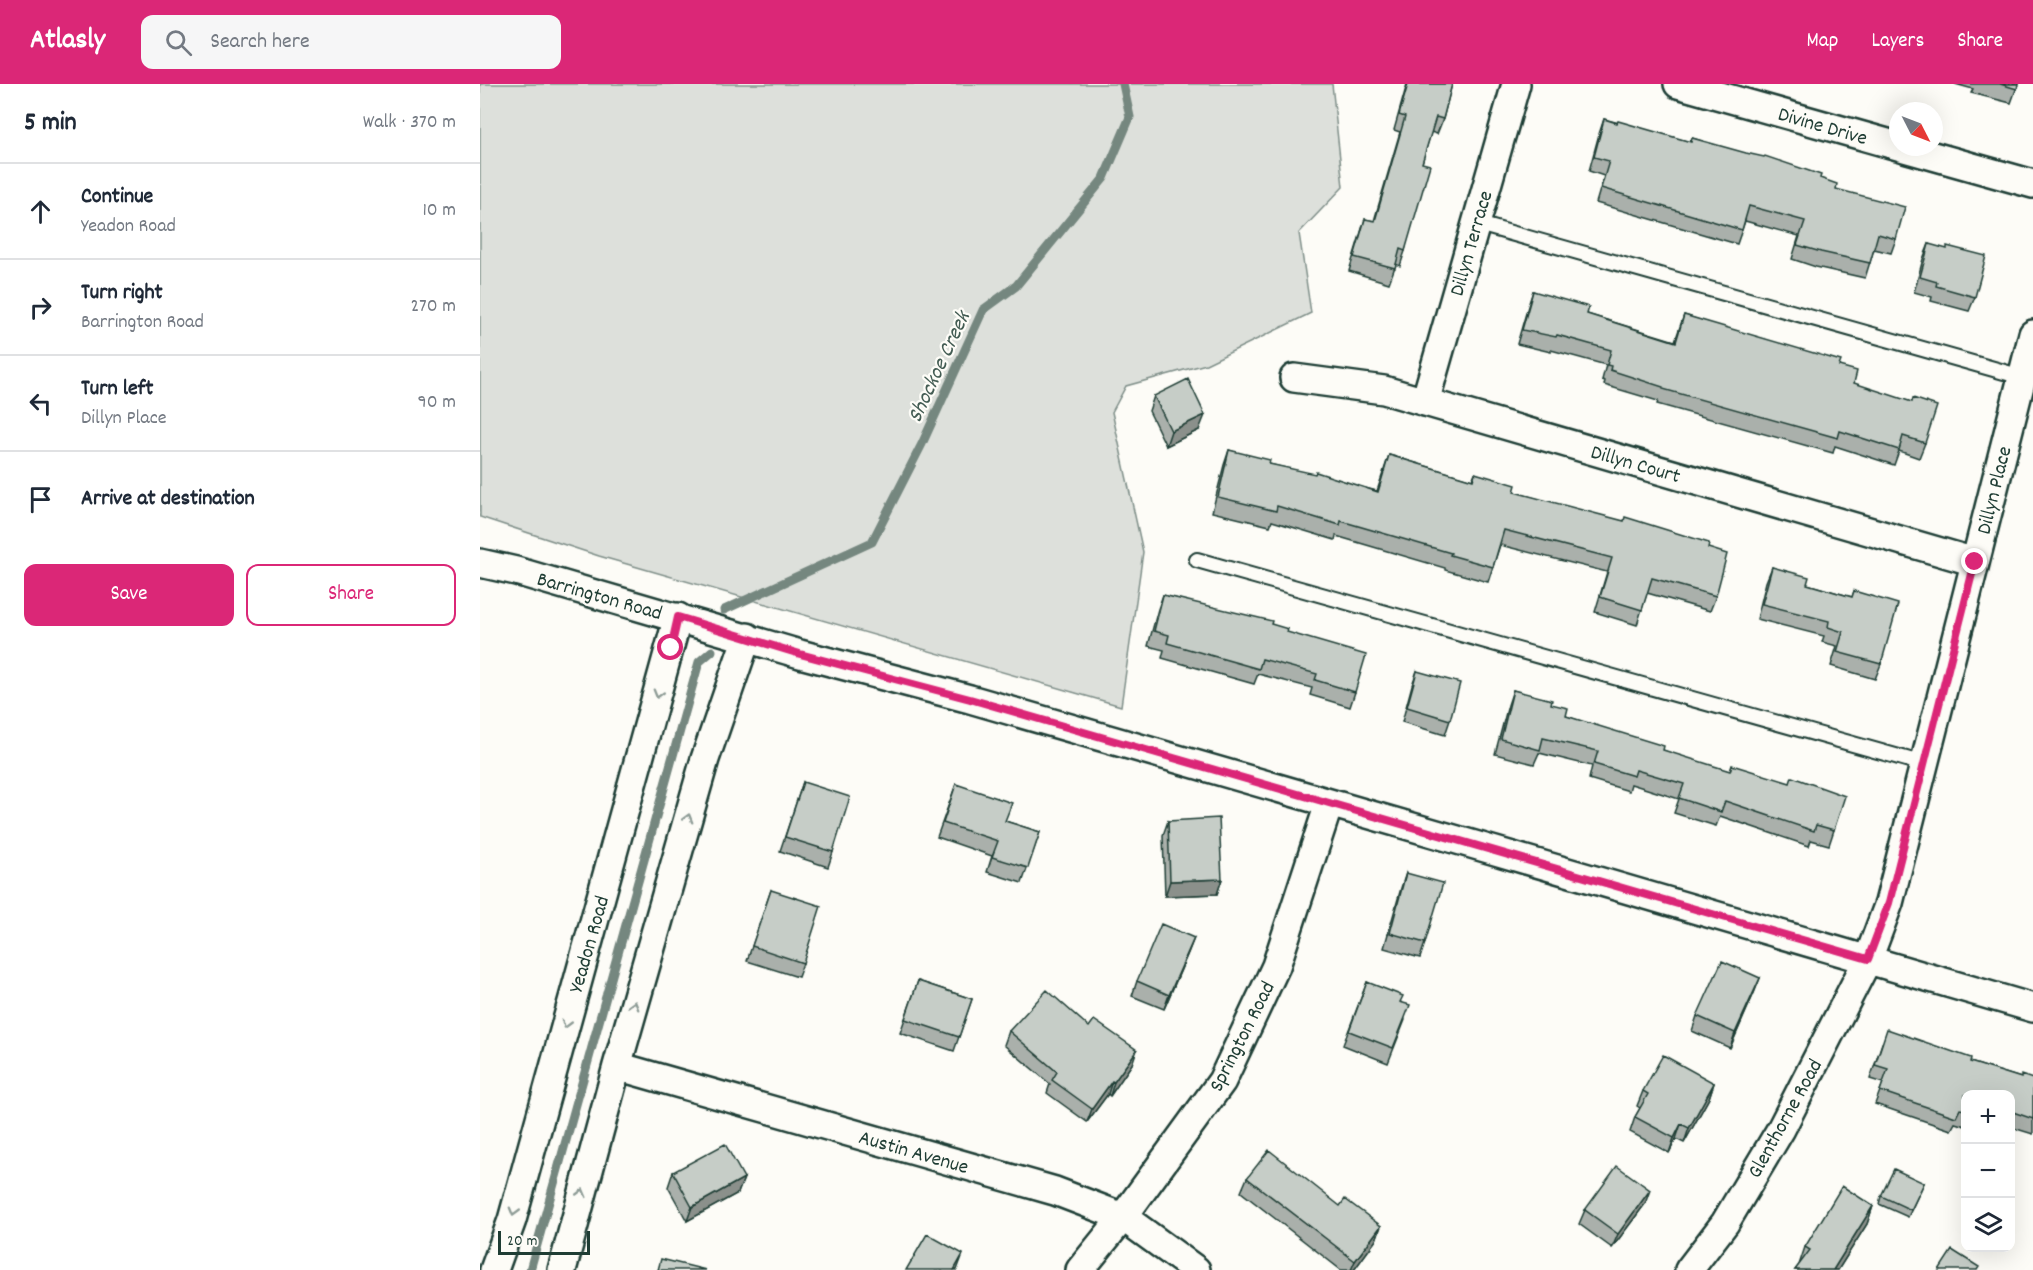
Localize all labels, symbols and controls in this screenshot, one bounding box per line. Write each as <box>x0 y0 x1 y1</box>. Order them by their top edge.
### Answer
search box <box>141 15 561 69</box>
text: Atlasly <box>30 22 105 62</box>
icon: search <box>162 26 195 59</box>
text: Search here <box>210 27 310 58</box>
text: Map <box>1807 27 1838 57</box>
text: Layers <box>1871 27 1924 57</box>
text: Share <box>1957 27 2003 57</box>
street label: Divine Drive <box>1774 101 1870 155</box>
north arrow <box>1889 102 1943 156</box>
text: 5 min <box>24 105 77 142</box>
text: Walk · 370 m <box>363 109 456 137</box>
text: Continue <box>81 182 153 213</box>
street label: Dillyn Terrace <box>1444 188 1502 300</box>
icon: ahead <box>24 195 57 228</box>
text: 10 m <box>422 197 456 225</box>
text: Yeadon Road <box>81 213 176 241</box>
text: Turn right <box>81 278 163 309</box>
icon: right <box>24 291 57 324</box>
text: 270 m <box>410 293 456 321</box>
water label: Shockoe Creek <box>901 305 980 428</box>
text: Barrington Road <box>81 309 204 337</box>
text: Turn left <box>81 374 153 405</box>
icon: left <box>24 387 57 420</box>
text: 90 m <box>418 389 456 417</box>
text: Dillyn Place <box>81 405 166 433</box>
street label: Dillyn Court <box>1587 439 1684 493</box>
street label: Dillyn Place <box>1970 444 2021 538</box>
icon: arrive <box>24 483 57 516</box>
text: Arrive at destination <box>81 484 255 515</box>
route end <box>1961 548 1987 574</box>
button: Save <box>24 564 234 626</box>
button: Share <box>246 564 456 626</box>
street label: Barrington Road <box>533 566 665 630</box>
route start <box>657 634 683 660</box>
one-way arrow <box>653 688 665 699</box>
one-way arrow <box>681 813 693 824</box>
street label: Yeadon Road <box>563 893 619 997</box>
street label: Springton Road <box>1203 977 1284 1098</box>
one-way arrow <box>627 1000 639 1011</box>
one-way arrow <box>561 1019 574 1029</box>
street label: Glenthorne Road <box>1741 1054 1832 1184</box>
map controls <box>1961 1090 2015 1252</box>
button: + <box>1961 1090 2015 1144</box>
street label: Austin Avenue <box>855 1124 972 1184</box>
button: − <box>1961 1144 2015 1198</box>
one-way arrow <box>575 1188 588 1198</box>
button: layers <box>1961 1198 2015 1252</box>
one-way arrow <box>509 1206 521 1216</box>
scale bar <box>498 1228 590 1256</box>
text: 20 m <box>507 1230 537 1253</box>

